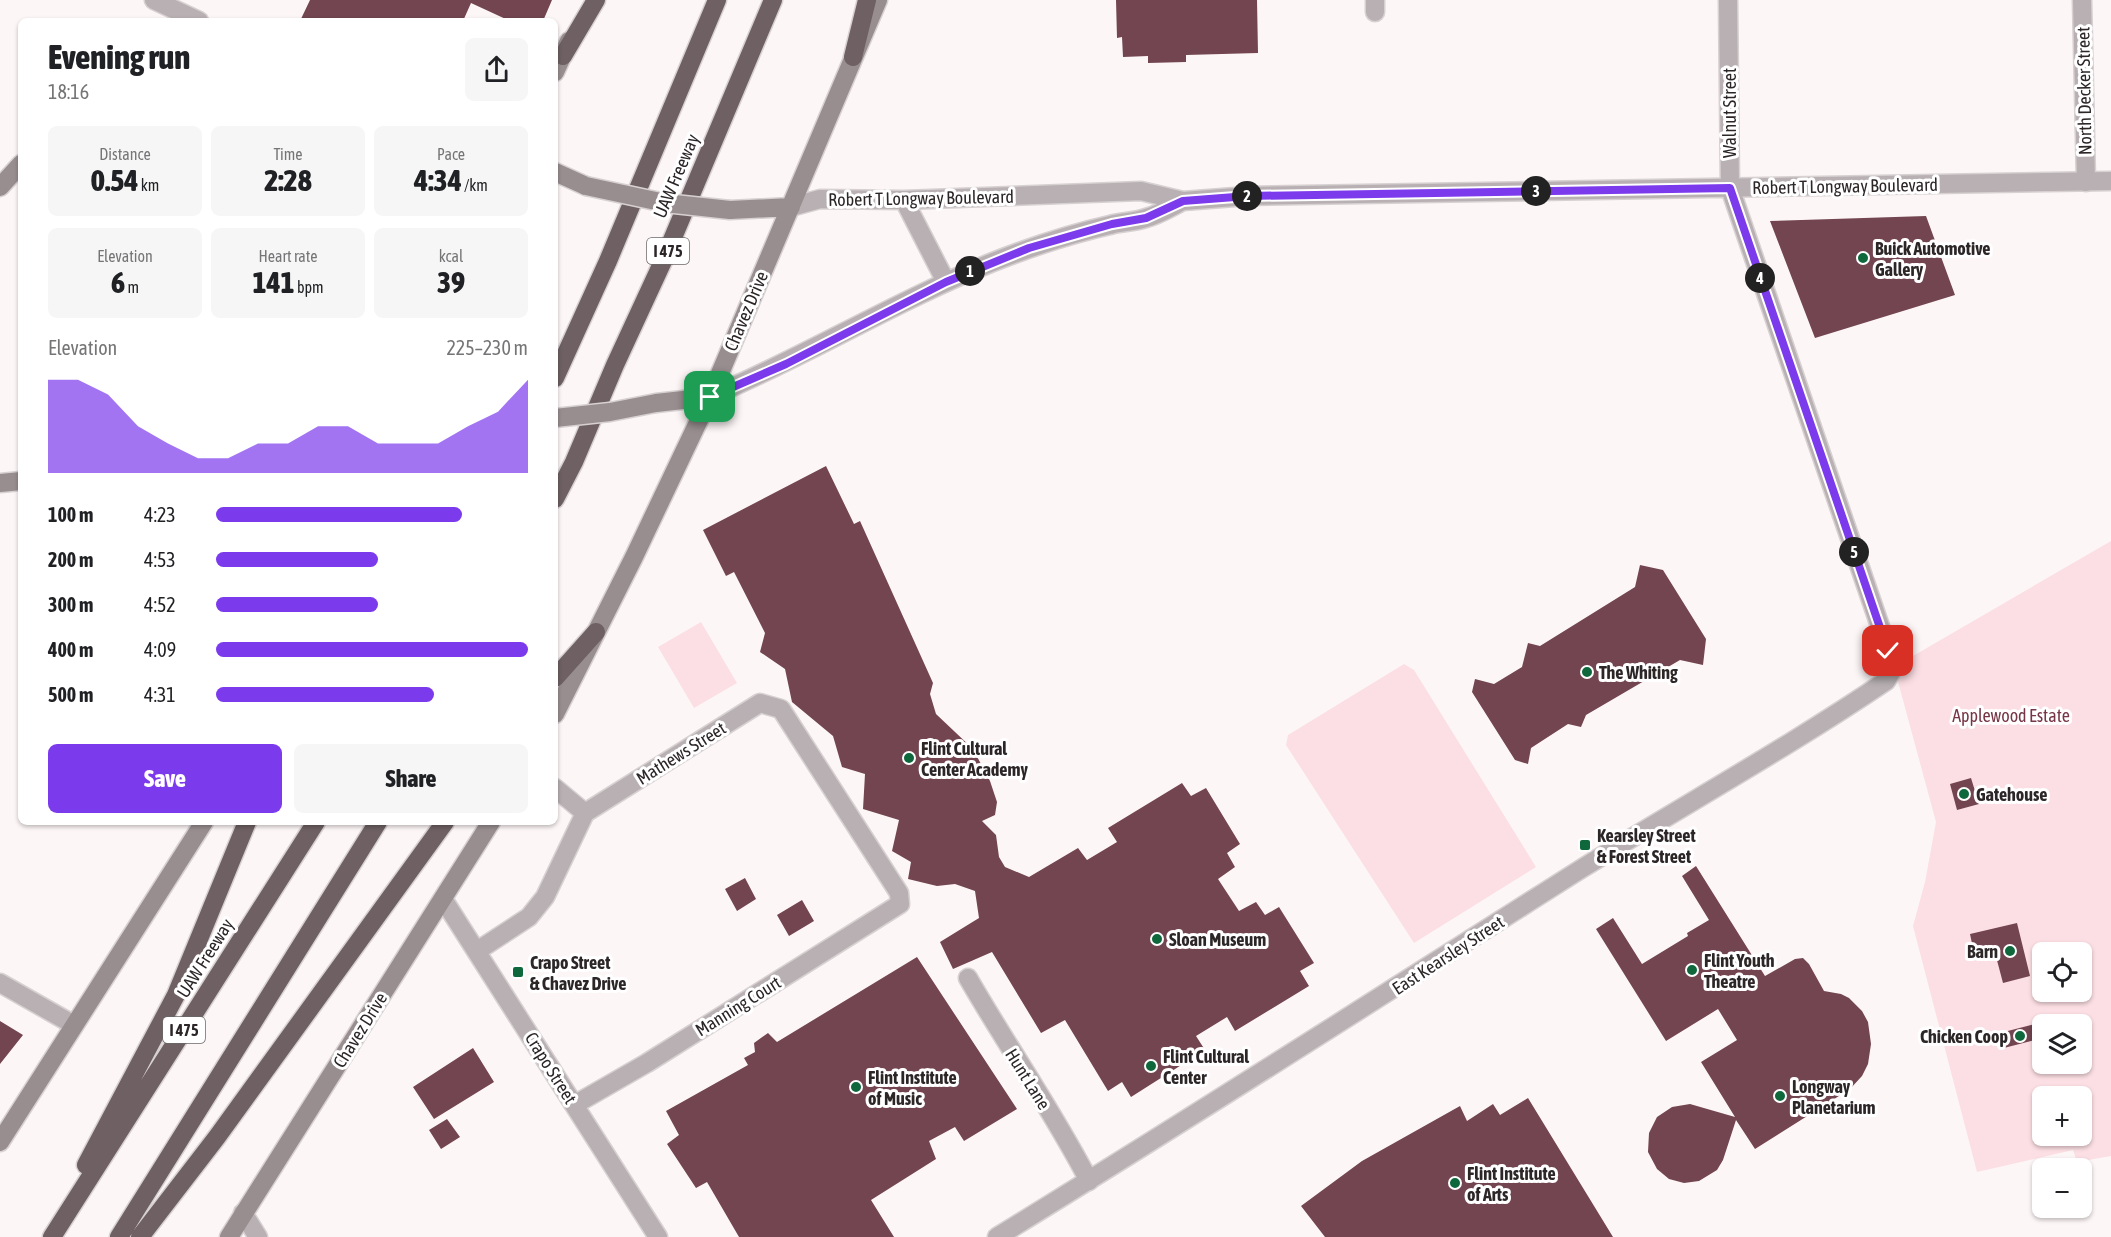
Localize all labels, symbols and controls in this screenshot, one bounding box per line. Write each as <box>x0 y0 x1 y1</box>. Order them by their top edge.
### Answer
street label: North Decker Street <box>2072 27 2096 155</box>
text: Evening run <box>48 38 190 76</box>
button: share <box>465 38 528 101</box>
street label: Walnut Street <box>1719 68 1740 158</box>
text: 18:16 <box>48 80 89 103</box>
street label: UAW Freeway <box>649 131 703 221</box>
text: Distance <box>99 145 151 163</box>
text: Time <box>273 145 303 163</box>
text: Pace <box>437 145 465 163</box>
text: 0.54 <box>91 163 138 197</box>
text: 2:28 <box>264 163 312 197</box>
text: 4:34 <box>414 163 462 197</box>
street label: Robert T Longway Boulevard <box>1752 174 1938 198</box>
text: km <box>138 176 159 194</box>
text: /km <box>462 176 488 194</box>
pin: 3 <box>1521 176 1551 206</box>
pin: 2 <box>1232 181 1262 211</box>
text: 3 <box>1532 182 1540 200</box>
street label: Robert T Longway Boulevard <box>828 186 1014 210</box>
text: 2 <box>1243 187 1251 205</box>
road number: I 475 <box>647 238 689 264</box>
place label: Buick Automotive Gallery <box>1875 238 1991 280</box>
text: Elevation <box>97 247 153 265</box>
text: Heart rate <box>259 247 317 265</box>
text: kcal <box>439 247 463 265</box>
marker: Buick Automotive Gallery <box>1856 251 1870 265</box>
pin: 1 <box>955 256 985 286</box>
text: 1 <box>966 262 974 280</box>
pin: 4 <box>1745 263 1775 293</box>
text: 6 <box>111 265 125 299</box>
text: 141 <box>252 265 295 299</box>
text: 39 <box>437 265 465 299</box>
street label: Chavez Drive <box>720 268 772 354</box>
text: 4 <box>1756 269 1764 287</box>
text: m <box>125 278 139 296</box>
text: bpm <box>295 278 324 296</box>
text: Elevation <box>48 336 117 359</box>
text: 225–230 m <box>446 336 528 359</box>
pin <box>684 371 735 422</box>
icon: arrive <box>693 380 726 413</box>
text: 100 m <box>48 503 93 526</box>
text: 4:23 <box>144 503 176 526</box>
pin: 5 <box>1839 537 1869 567</box>
text: 5 <box>1850 543 1858 561</box>
text: 200 m <box>48 548 93 571</box>
text: 4:53 <box>144 548 176 571</box>
text: 300 m <box>48 593 93 616</box>
text: 4:52 <box>144 593 176 616</box>
pin <box>1862 625 1913 676</box>
icon: check <box>1871 634 1904 667</box>
text: 400 m <box>48 638 93 661</box>
text: 4:09 <box>144 638 176 661</box>
place label: The Whiting <box>1599 662 1678 683</box>
marker: The Whiting <box>1580 665 1594 679</box>
text: 500 m <box>48 683 93 706</box>
text: 4:31 <box>144 683 176 706</box>
park label: Applewood Estate <box>1952 705 2070 726</box>
street label: Mathews Street <box>632 717 730 789</box>
place label: Flint Cultural Center Academy <box>921 738 1028 780</box>
button: Save <box>48 744 282 813</box>
button: Share <box>294 744 528 813</box>
marker: Flint Cultural Center Academy <box>902 751 916 765</box>
place label: Gatehouse <box>1976 784 2048 805</box>
marker: Gatehouse <box>1957 787 1971 801</box>
place label: Kearsley Street & Forest Street <box>1597 825 1696 867</box>
marker: Kearsley Street & Forest Street <box>1578 838 1592 852</box>
street label: East Kearsley Street <box>1388 911 1508 999</box>
street label: UAW Freeway <box>172 915 238 1001</box>
place label: Sloan Museum <box>1169 929 1266 950</box>
marker: Sloan Museum <box>1150 932 1164 946</box>
place label: Barn <box>1967 941 1998 962</box>
map controls <box>2032 942 2092 1218</box>
button: locate <box>2032 942 2092 1002</box>
marker: Barn <box>2003 944 2017 958</box>
place label: Flint Youth Theatre <box>1704 950 1775 992</box>
place label: Crapo Street & Chavez Drive <box>530 952 626 994</box>
marker: Flint Youth Theatre <box>1685 963 1699 977</box>
marker: Crapo Street & Chavez Drive <box>511 965 525 979</box>
street label: Manning Court <box>691 972 785 1040</box>
street label: Chavez Drive <box>329 989 391 1071</box>
button: layers <box>2032 1014 2092 1074</box>
road number: I 475 <box>163 1017 205 1043</box>
place label: Chicken Coop <box>1920 1026 2008 1047</box>
street label: Crapo Street <box>521 1028 581 1108</box>
marker: Chicken Coop <box>2013 1029 2027 1043</box>
street label: Hunt Lane <box>1001 1045 1055 1113</box>
place label: Flint Cultural Center <box>1163 1046 1249 1088</box>
marker: Flint Cultural Center <box>1144 1059 1158 1073</box>
place label: Flint Institute of Music <box>868 1067 957 1109</box>
place label: Longway Planetarium <box>1792 1076 1876 1118</box>
marker: Flint Institute of Music <box>849 1080 863 1094</box>
button: + <box>2032 1086 2092 1146</box>
marker: Longway Planetarium <box>1773 1089 1787 1103</box>
button: − <box>2032 1158 2092 1218</box>
place label: Flint Institute of Arts <box>1467 1163 1556 1205</box>
marker: Flint Institute of Arts <box>1448 1176 1462 1190</box>

